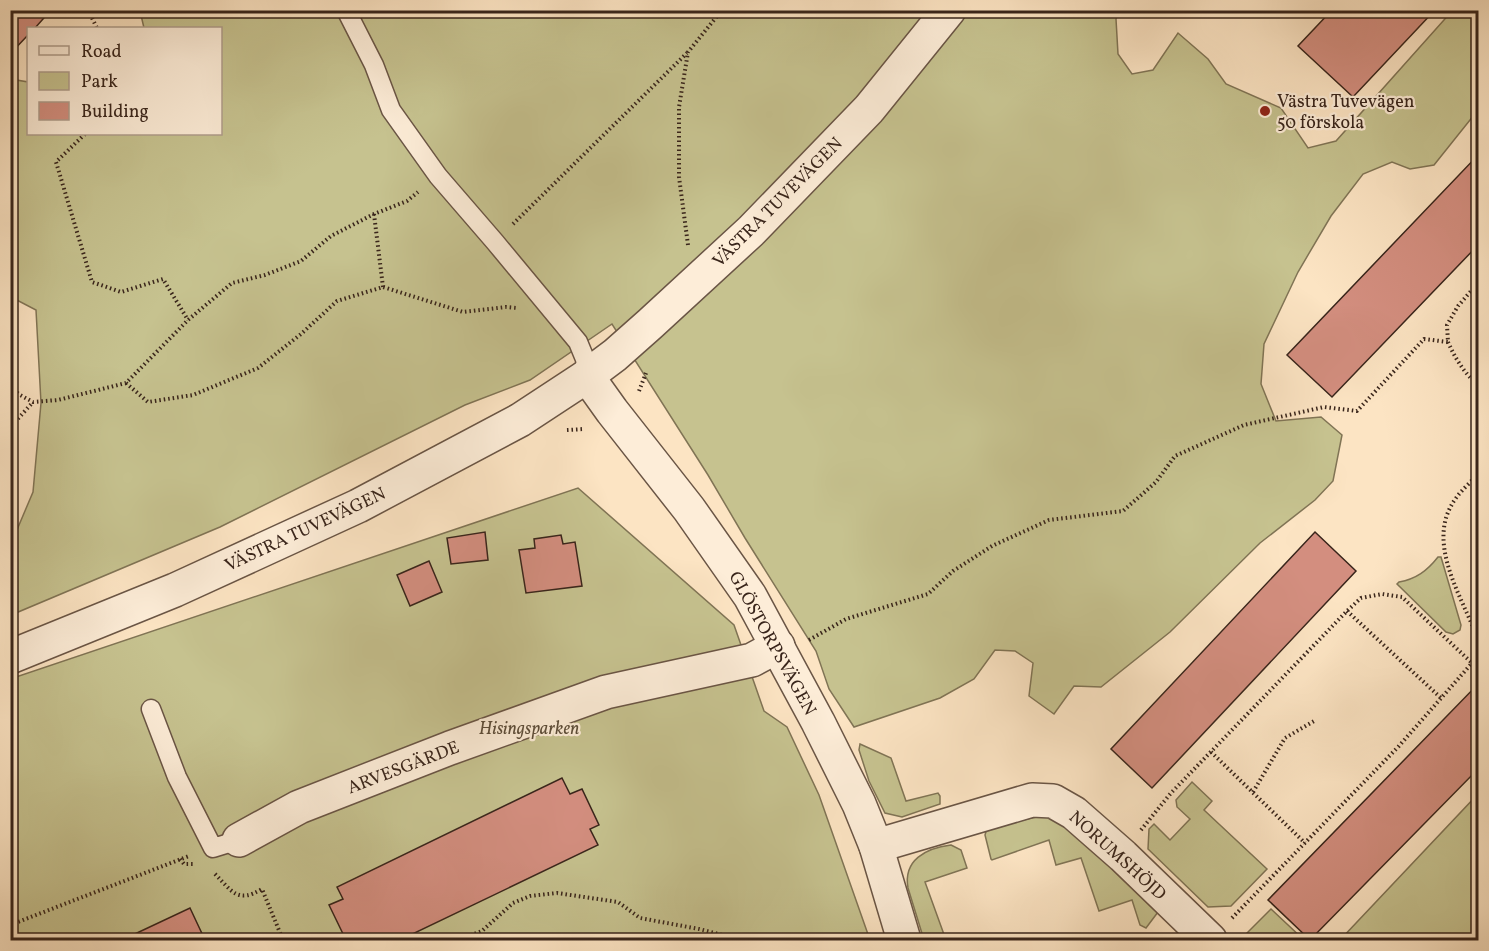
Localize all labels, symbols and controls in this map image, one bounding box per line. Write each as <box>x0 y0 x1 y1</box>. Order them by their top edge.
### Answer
legend <box>27 27 222 135</box>
text: Road <box>81 40 122 65</box>
text: Park <box>81 70 118 95</box>
place label: Västra Tuvevägen 50 förskola <box>1277 90 1415 136</box>
text: Building <box>81 100 149 125</box>
marker: Västra Tuvevägen 50 förskola <box>1258 104 1272 118</box>
street label: VÄSTRA TUVEVÄGEN <box>707 132 849 274</box>
street label: VÄSTRA TUVEVÄGEN <box>221 482 390 579</box>
street label: GLÖSTORPSVÄGEN <box>722 567 822 720</box>
park label: Hisingsparken <box>479 717 579 742</box>
street label: ARVESGÄRDE <box>344 735 463 801</box>
street label: NORUMSHÖJD <box>1063 806 1171 907</box>

